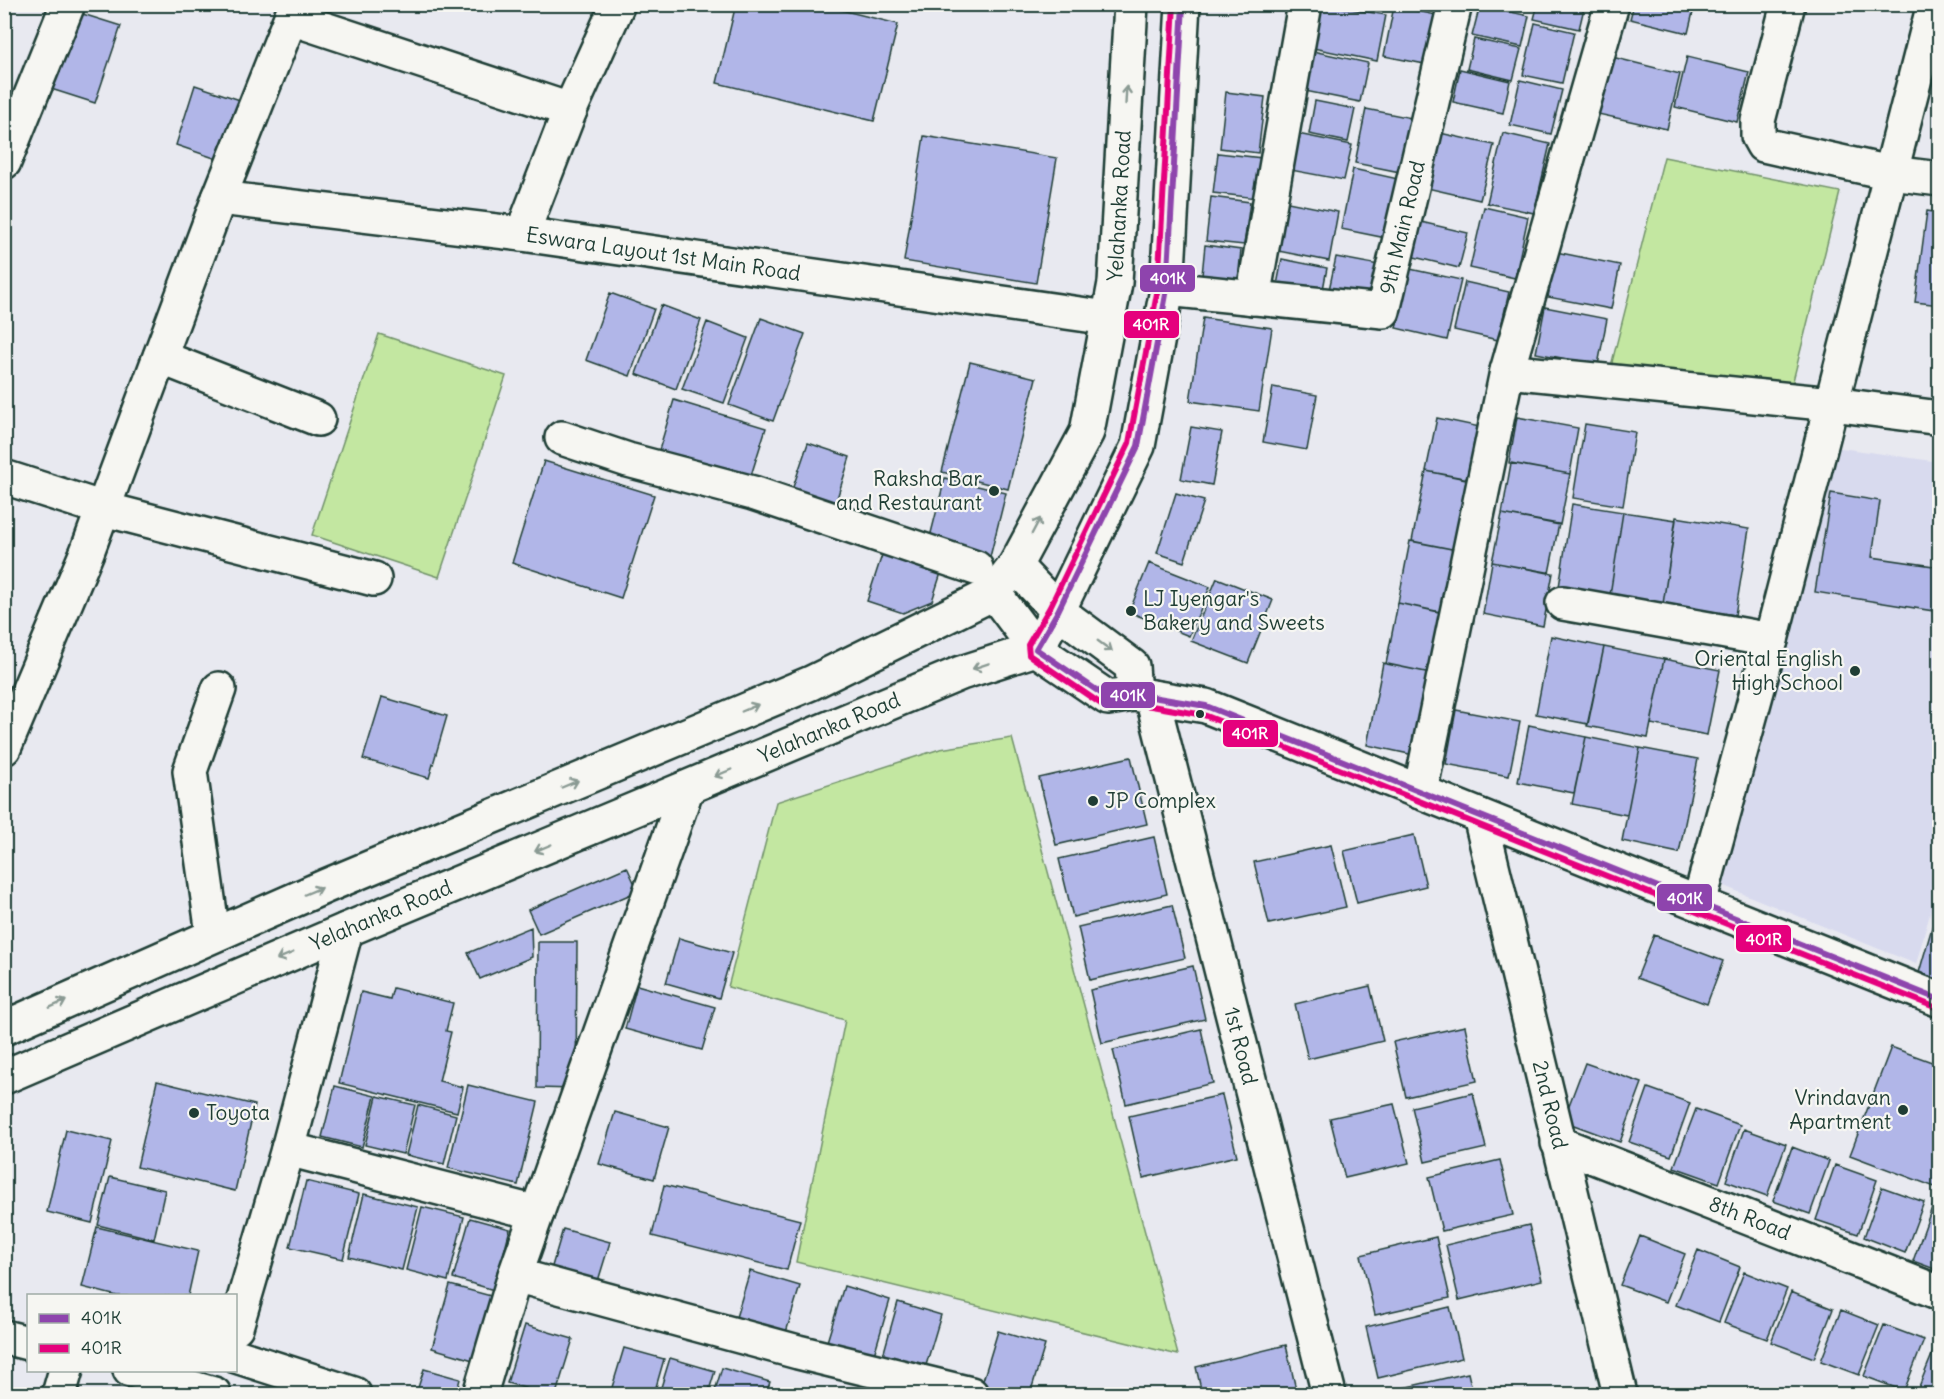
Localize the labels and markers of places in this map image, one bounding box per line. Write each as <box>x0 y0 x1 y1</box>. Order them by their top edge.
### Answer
place label: Raksha Bar and Restaurant <box>836 465 982 516</box>
marker: Raksha Bar and Restaurant <box>987 484 1001 498</box>
place label: LJ Iyengar's Bakery and Sweets <box>1143 585 1325 636</box>
marker: LJ Iyengar's Bakery and Sweets <box>1124 604 1138 618</box>
place label: Oriental English High School <box>1694 645 1843 696</box>
marker: Oriental English High School <box>1848 664 1862 678</box>
unlabelled marker <box>1194 708 1206 720</box>
place label: JP Complex <box>1105 787 1216 814</box>
marker: JP Complex <box>1086 794 1100 808</box>
place label: Vrindavan Apartment <box>1789 1084 1891 1135</box>
place label: Toyota <box>206 1099 270 1126</box>
marker: Vrindavan Apartment <box>1896 1103 1910 1117</box>
marker: Toyota <box>187 1106 201 1120</box>

